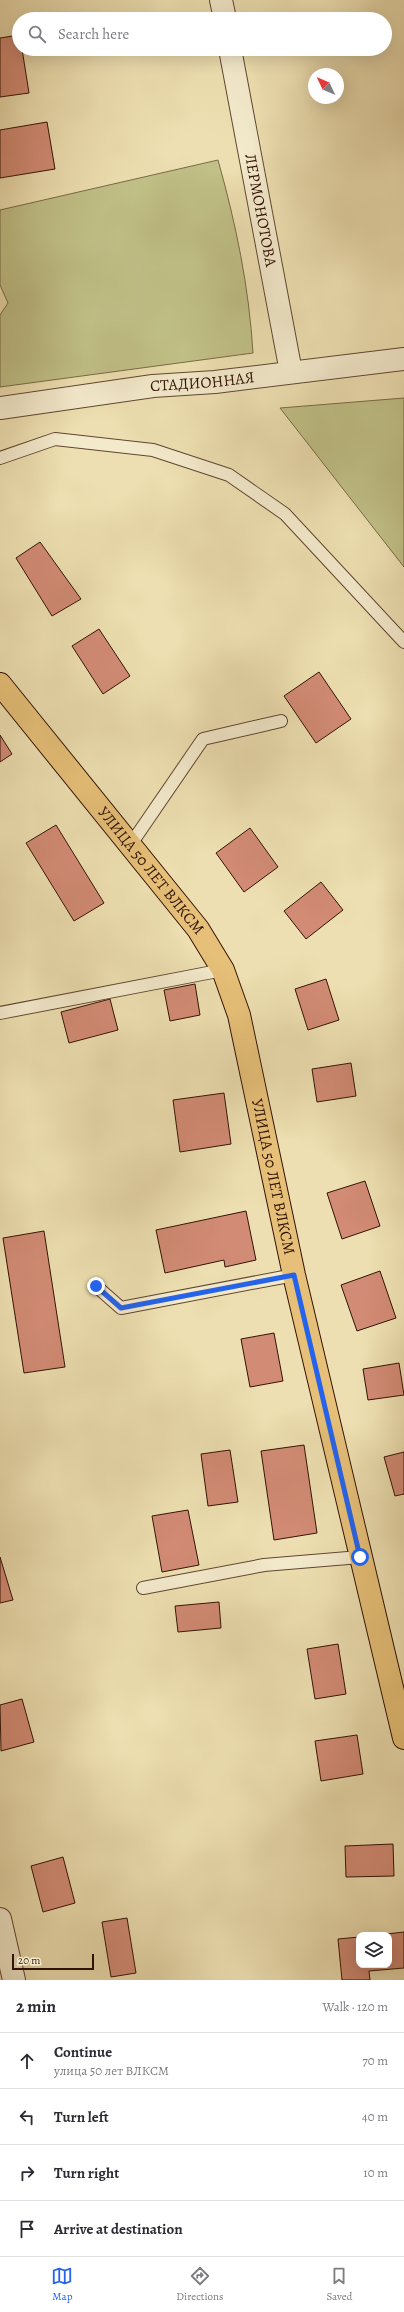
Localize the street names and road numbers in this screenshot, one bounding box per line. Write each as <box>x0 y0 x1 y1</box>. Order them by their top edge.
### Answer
street label: ЛЕРМОНОТОВА <box>239 152 282 269</box>
street label: СТАДИОННАЯ <box>149 366 256 397</box>
street label: УЛИЦА 50 ЛЕТ ВЛКСМ <box>92 802 209 939</box>
street label: УЛИЦА 50 ЛЕТ ВЛКСМ <box>246 1097 300 1257</box>

